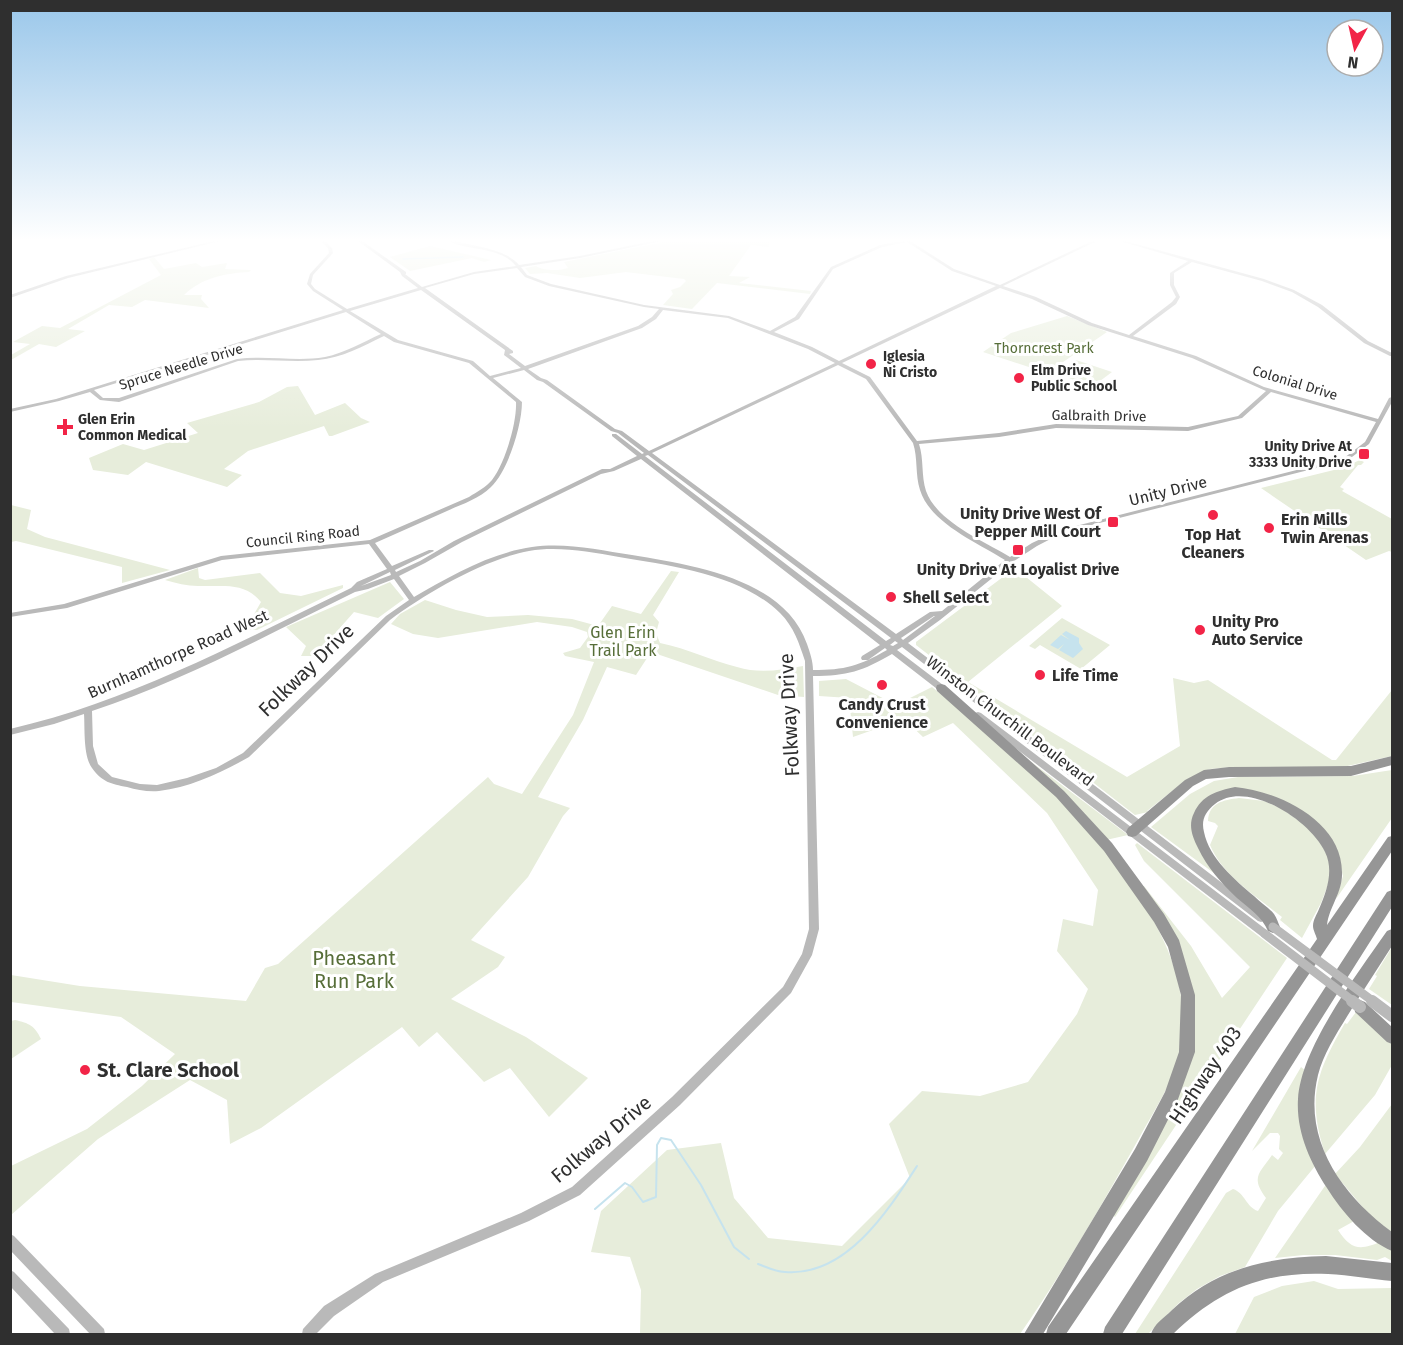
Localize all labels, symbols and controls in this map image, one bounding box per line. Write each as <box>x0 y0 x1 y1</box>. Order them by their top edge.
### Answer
north arrow <box>1325 18 1385 78</box>
text: N <box>1346 52 1360 73</box>
street label: Spruce Needle Drive <box>117 340 245 394</box>
park label: Thorncrest Park <box>994 340 1095 357</box>
place label: Iglesia Ni Cristo <box>883 348 937 381</box>
marker: Iglesia Ni Cristo <box>864 357 878 371</box>
place label: Elm Drive Public School <box>1031 362 1118 395</box>
street label: Colonial Drive <box>1250 362 1340 404</box>
marker: Elm Drive Public School <box>1012 371 1026 385</box>
street label: Galbraith Drive <box>1051 407 1147 425</box>
place label: Glen Erin Common Medical <box>78 411 187 444</box>
marker: Glen Erin Common Medical <box>56 418 74 436</box>
place label: Unity Drive At 3333 Unity Drive <box>1248 438 1353 471</box>
marker: Unity Drive At 3333 Unity Drive <box>1357 447 1371 461</box>
street label: Unity Drive <box>1127 472 1209 510</box>
place label: Unity Drive West Of Pepper Mill Court <box>960 504 1102 541</box>
marker: Top Hat Cleaners <box>1206 508 1220 522</box>
place label: Erin Mills Twin Arenas <box>1281 510 1369 547</box>
marker: Unity Drive West Of Pepper Mill Court <box>1106 515 1120 529</box>
marker: Erin Mills Twin Arenas <box>1262 521 1276 535</box>
street label: Council Ring Road <box>245 523 361 551</box>
place label: Top Hat Cleaners <box>1181 525 1245 562</box>
marker: Unity Drive At Loyalist Drive <box>1011 543 1025 557</box>
place label: Unity Drive At Loyalist Drive <box>917 560 1119 579</box>
place label: Shell Select <box>903 588 990 607</box>
marker: Shell Select <box>884 590 898 604</box>
street label: Burnhamthorpe Road West <box>85 605 271 702</box>
place label: Unity Pro Auto Service <box>1211 612 1303 649</box>
street label: Folkway Drive <box>253 618 359 722</box>
park label: Glen Erin Trail Park <box>589 623 657 660</box>
marker: Unity Pro Auto Service <box>1193 623 1207 637</box>
street label: Winston Churchill Boulevard <box>923 652 1097 790</box>
street label: Folkway Drive <box>774 653 804 777</box>
place label: Life Time <box>1052 666 1119 685</box>
marker: Life Time <box>1033 668 1047 682</box>
marker: Candy Crust Convenience <box>875 678 889 692</box>
place label: Candy Crust Convenience <box>836 695 928 732</box>
park label: Pheasant Run Park <box>312 946 396 993</box>
street label: Highway 403 <box>1164 1022 1246 1128</box>
place label: St. Clare School <box>97 1058 239 1082</box>
marker: St. Clare School <box>78 1063 92 1077</box>
street label: Folkway Drive <box>546 1090 656 1188</box>

